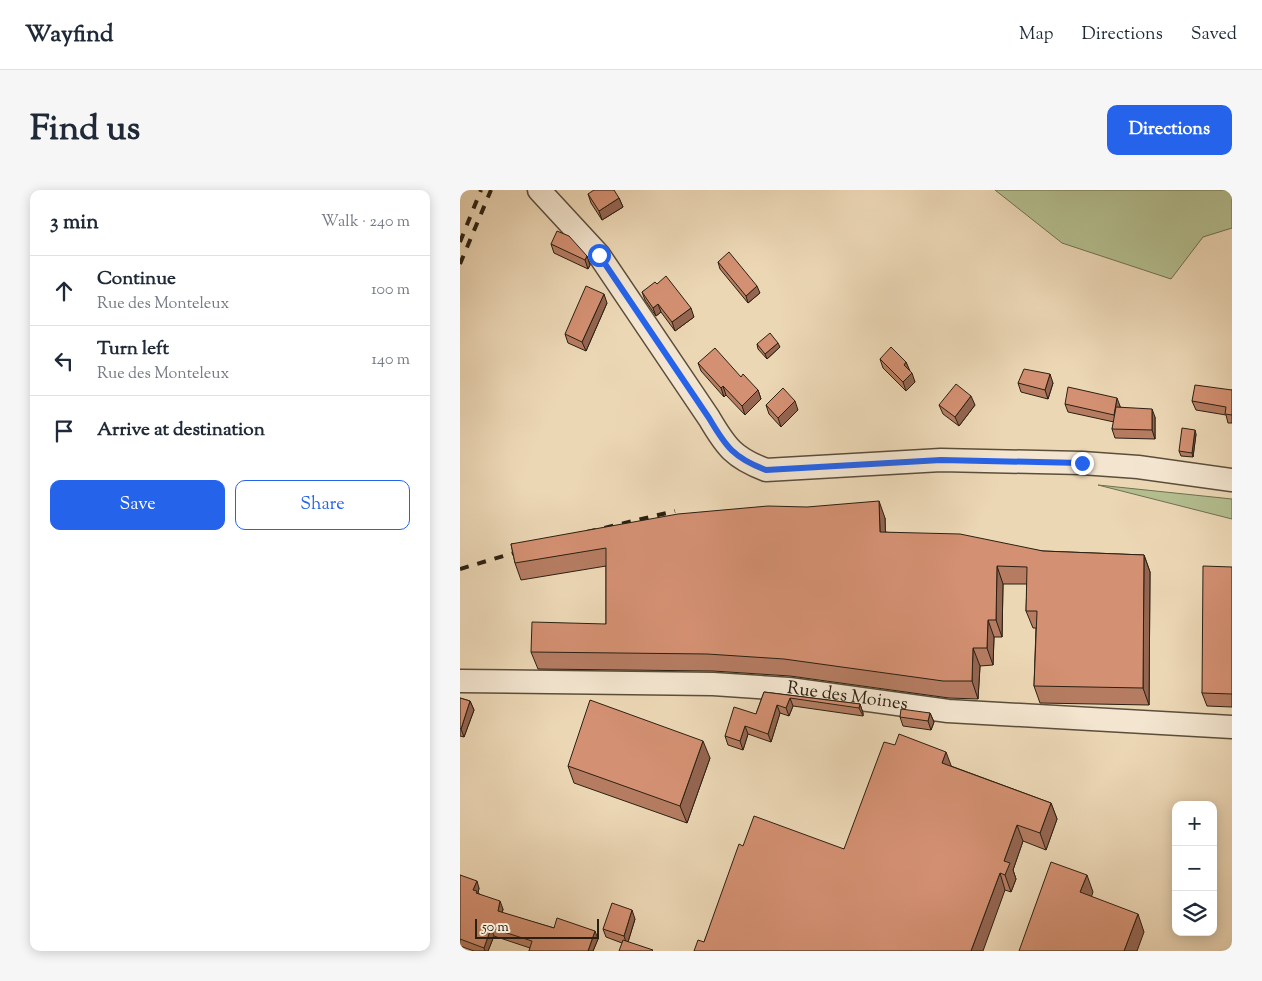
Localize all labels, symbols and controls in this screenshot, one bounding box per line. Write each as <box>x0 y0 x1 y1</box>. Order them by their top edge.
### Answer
text: Wayfind <box>25 18 113 52</box>
text: Map <box>1019 22 1054 48</box>
text: Directions <box>1082 22 1163 48</box>
text: Saved <box>1191 22 1237 48</box>
text: Find us <box>30 105 140 156</box>
button: Directions <box>1107 105 1232 155</box>
text: 3 min <box>50 208 99 238</box>
text: Walk · 240 m <box>321 211 410 234</box>
route start <box>588 244 611 267</box>
text: Continue <box>97 266 176 293</box>
icon: ahead <box>50 277 78 305</box>
text: 100 m <box>371 279 410 302</box>
text: Rue des Monteleux <box>97 293 229 316</box>
text: Turn left <box>97 336 169 363</box>
icon: left <box>50 347 78 375</box>
text: 140 m <box>372 349 410 372</box>
text: Rue des Monteleux <box>97 363 229 386</box>
icon: arrive <box>50 417 78 445</box>
text: Arrive at destination <box>97 417 265 444</box>
route end <box>1071 452 1094 475</box>
button: Save <box>50 480 225 530</box>
button: Share <box>235 480 410 530</box>
street label: Rue des Moines <box>785 676 909 718</box>
map controls <box>1172 801 1217 936</box>
button: + <box>1172 801 1217 846</box>
button: − <box>1172 846 1217 891</box>
button: layers <box>1172 891 1217 936</box>
scale bar <box>475 916 599 939</box>
text: 50 m <box>482 918 509 938</box>

